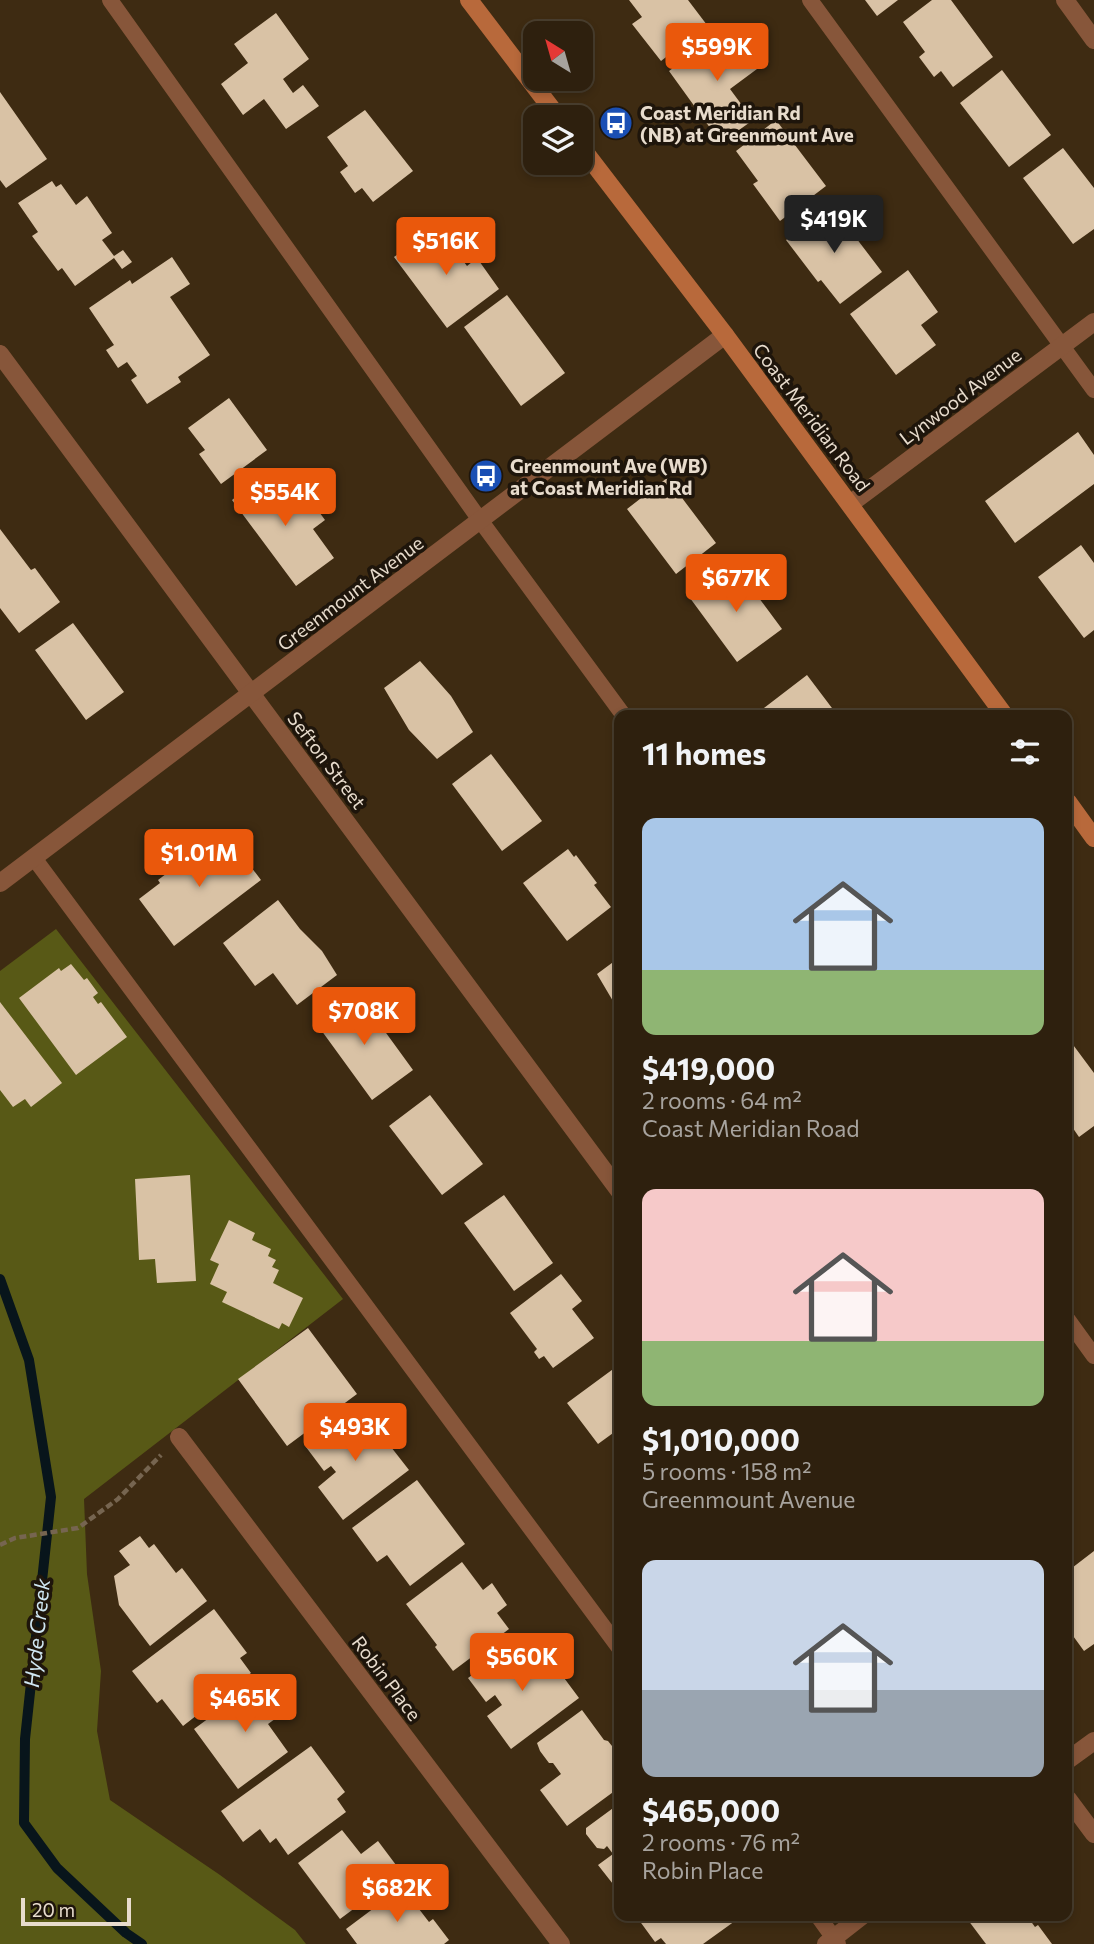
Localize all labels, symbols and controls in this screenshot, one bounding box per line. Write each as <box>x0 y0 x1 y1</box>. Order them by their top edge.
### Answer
north arrow <box>523 21 593 91</box>
map controls <box>523 21 593 175</box>
pin: $599K <box>668 24 766 83</box>
text: $599K <box>681 32 753 60</box>
place label: Coast Meridian Rd (NB) at Greenmount Ave <box>640 101 854 146</box>
bus stop icon: Coast Meridian Rd (NB) at Greenmount Ave <box>597 104 635 142</box>
button: layers <box>523 105 593 175</box>
pin: $419K <box>785 196 883 255</box>
text: $419K <box>800 204 868 232</box>
pin: $516K <box>397 218 495 277</box>
text: $516K <box>412 226 480 254</box>
street label: Coast Meridian Road <box>749 338 875 496</box>
street label: Lynwood Avenue <box>895 343 1025 449</box>
place label: Greenmount Ave (WB) at Coast Meridian Rd <box>510 454 708 499</box>
bus stop icon: Greenmount Ave (WB) at Coast Meridian Rd <box>467 457 505 495</box>
pin: $554K <box>236 468 334 528</box>
text: $554K <box>250 477 320 505</box>
street label: Greenmount Avenue <box>273 531 427 655</box>
pin: $677K <box>687 554 785 614</box>
text: $677K <box>702 563 770 591</box>
street label: Sefton Street <box>283 707 371 813</box>
icon: filters <box>1006 733 1044 771</box>
text: 11 homes <box>642 734 766 771</box>
pin: $1.01M <box>142 830 256 889</box>
text: $1.01M <box>160 838 238 866</box>
icon: home <box>780 863 906 989</box>
pin: $708K <box>315 988 413 1047</box>
text: $708K <box>328 996 400 1024</box>
text: $419,000 <box>642 1049 775 1086</box>
text: 2 rooms · 64 m² <box>642 1086 802 1114</box>
text: Coast Meridian Road <box>642 1114 859 1142</box>
icon: home <box>780 1234 906 1360</box>
pin: $493K <box>306 1404 404 1463</box>
text: $493K <box>320 1412 390 1440</box>
text: $1,010,000 <box>642 1420 800 1457</box>
text: 5 rooms · 158 m² <box>642 1457 811 1485</box>
text: Greenmount Avenue <box>642 1485 855 1513</box>
water label: Hyde Creek <box>18 1577 54 1689</box>
icon: home <box>780 1605 906 1731</box>
street label: Robin Place <box>348 1631 426 1725</box>
pin: $560K <box>473 1634 571 1693</box>
text: $560K <box>486 1642 558 1670</box>
pin: $465K <box>196 1674 294 1734</box>
text: $465K <box>210 1683 281 1711</box>
text: $465,000 <box>642 1791 780 1828</box>
text: 2 rooms · 76 m² <box>642 1828 800 1856</box>
text: Robin Place <box>642 1856 763 1884</box>
pin: $682K <box>348 1864 446 1924</box>
text: $682K <box>362 1873 432 1901</box>
scale bar <box>21 1895 131 1927</box>
text: 20 m <box>32 1898 75 1921</box>

